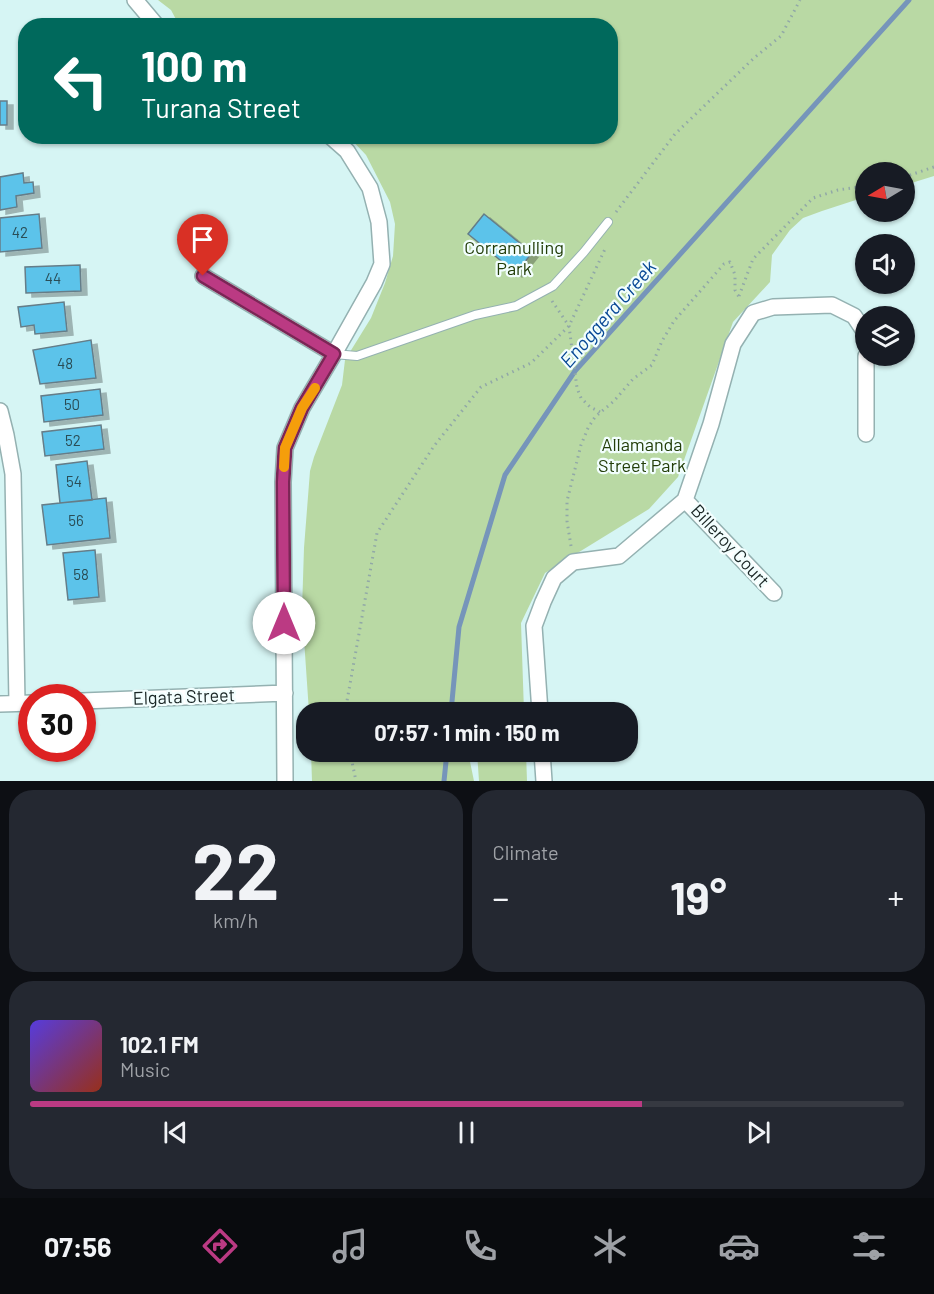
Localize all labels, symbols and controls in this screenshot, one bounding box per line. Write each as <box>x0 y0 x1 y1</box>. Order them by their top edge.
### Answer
text: 100 m <box>141 40 247 90</box>
icon: left <box>42 42 120 120</box>
text: Turana Street <box>141 91 301 123</box>
north arrow <box>855 162 915 222</box>
map controls <box>855 162 915 366</box>
pin <box>177 214 228 276</box>
house number: 42 <box>12 223 28 241</box>
icon: arrive <box>186 223 219 256</box>
button: sound <box>855 234 915 294</box>
park label: Corramulling Park <box>464 236 564 279</box>
water label: Enoggera Creek <box>554 255 660 372</box>
house number: 44 <box>45 269 61 287</box>
button: layers <box>855 306 915 366</box>
house number: 48 <box>57 354 73 372</box>
house number: 50 <box>64 395 80 413</box>
house number: 52 <box>65 431 81 449</box>
park label: Allamanda Street Park <box>598 433 686 476</box>
house number: 54 <box>66 472 82 490</box>
street label: Billeroy Court <box>687 499 775 591</box>
house number: 56 <box>68 511 84 529</box>
house number: 58 <box>73 565 89 583</box>
position arrow <box>252 591 316 655</box>
street label: Elgata Street <box>132 683 235 709</box>
speed limit sign: 30 <box>18 684 96 762</box>
text: 07:57 · 1 min · 150 m <box>374 719 560 745</box>
text: 22 <box>192 822 279 916</box>
text: Climate <box>493 840 559 864</box>
text: 19° <box>670 870 727 924</box>
text: − <box>493 877 509 917</box>
text: + <box>888 877 904 917</box>
text: km/h <box>213 908 258 932</box>
text: 102.1 FM <box>120 1031 199 1057</box>
text: Music <box>120 1057 170 1081</box>
icon: previous <box>159 1116 192 1149</box>
icon: pause <box>450 1116 483 1149</box>
icon: next <box>742 1116 775 1149</box>
icon: directions <box>199 1225 241 1267</box>
icon: music <box>329 1225 371 1267</box>
icon: phone <box>459 1225 501 1267</box>
icon: climate <box>589 1225 631 1267</box>
icon: car <box>718 1225 760 1267</box>
icon: filters <box>848 1225 890 1267</box>
text: 07:56 <box>44 1230 112 1262</box>

